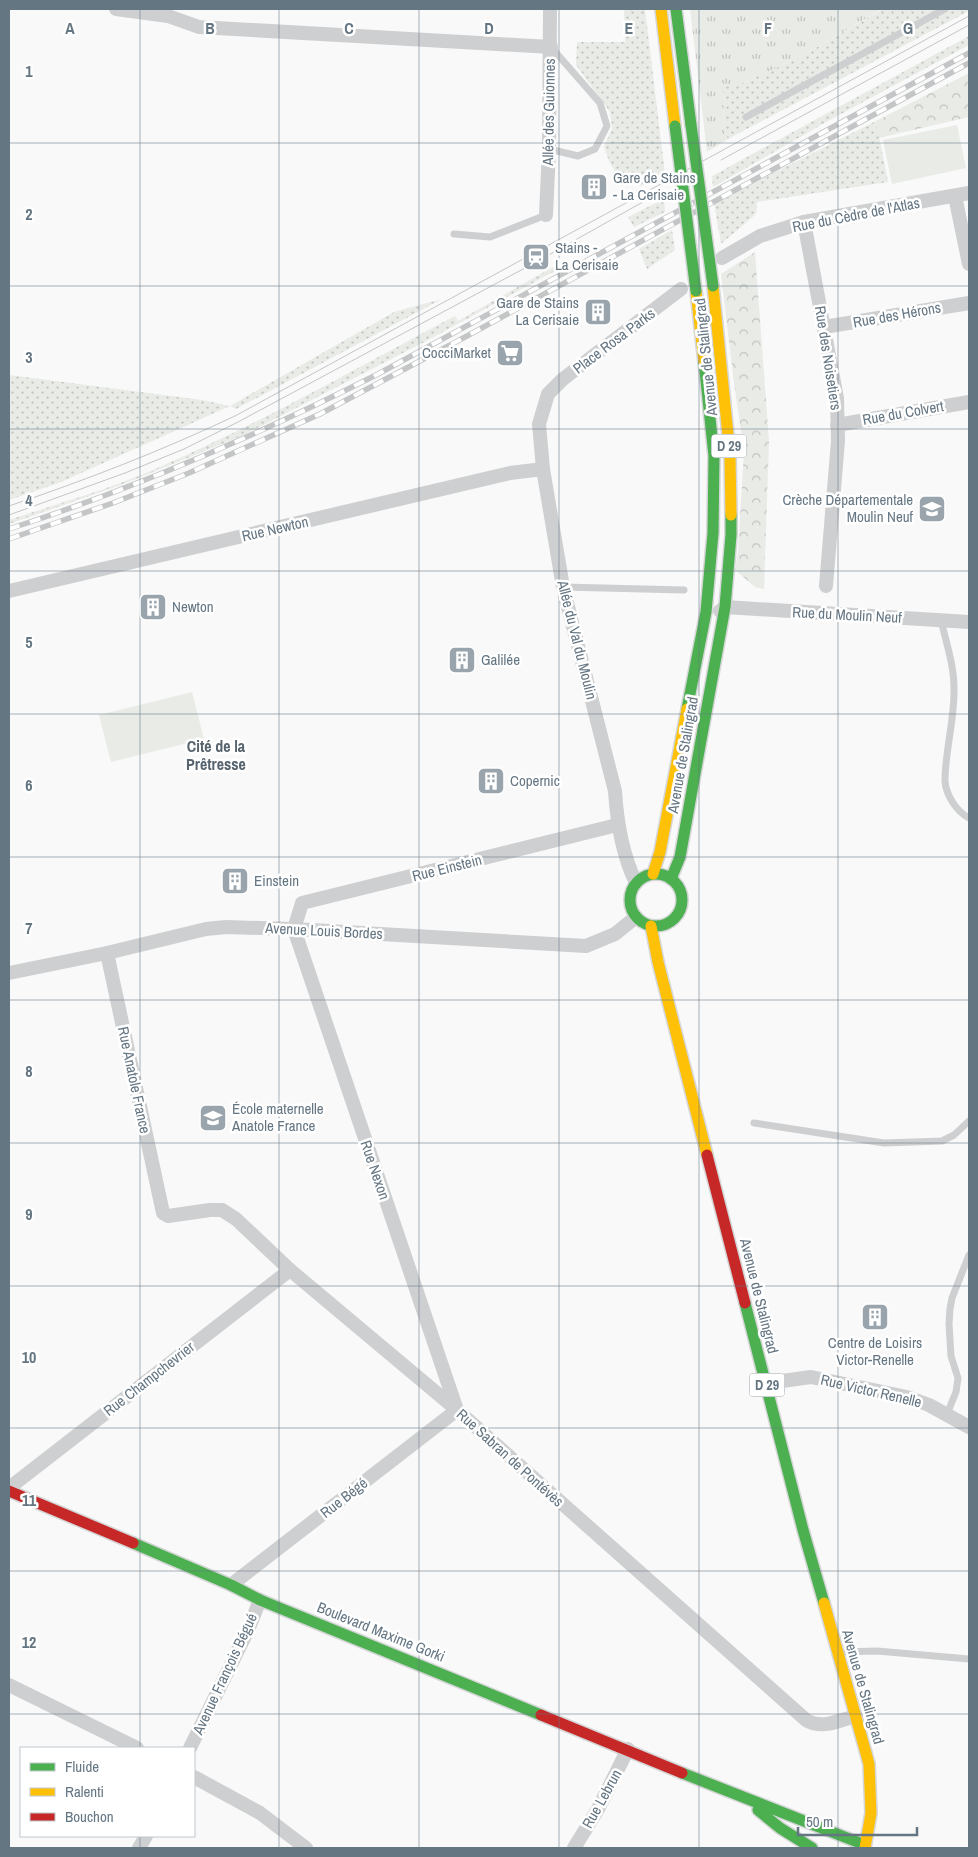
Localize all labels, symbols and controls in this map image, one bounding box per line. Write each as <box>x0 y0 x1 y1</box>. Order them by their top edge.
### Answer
text: A <box>65 17 75 39</box>
text: B <box>205 17 215 39</box>
text: C <box>344 17 354 39</box>
text: D <box>484 17 494 39</box>
text: E <box>625 17 634 39</box>
text: F <box>764 17 772 39</box>
text: G <box>903 17 913 39</box>
street label: Allée des Guionnes <box>537 58 560 167</box>
text: 1 <box>25 60 33 82</box>
place label: Gare de Stains - La Cerisaie <box>613 167 696 205</box>
building icon: Gare de Stains - La Cerisaie <box>579 172 609 202</box>
street label: Rue du Cèdre de l'Atlas <box>790 192 921 237</box>
text: 2 <box>25 203 33 225</box>
place label: Stains - La Cerisaie <box>555 237 619 275</box>
station icon: Stains - La Cerisaie <box>521 242 551 272</box>
place label: Gare de Stains La Cerisaie <box>496 292 579 330</box>
street label: Rue des Hérons <box>851 296 943 333</box>
building icon: Gare de Stains La Cerisaie <box>583 297 613 327</box>
street label: Avenue de Stalingrad <box>689 297 722 418</box>
street label: Place Rosa Parks <box>568 303 659 378</box>
street label: Rue des Noisetiers <box>810 304 847 412</box>
supermarket icon: CocciMarket <box>495 338 525 368</box>
place label: CocciMarket <box>422 342 492 363</box>
text: 3 <box>25 346 33 368</box>
street label: Rue du Colvert <box>861 395 946 430</box>
road number: D 29 <box>712 434 746 458</box>
text: 4 <box>25 489 33 511</box>
place label: Crèche Départementale Moulin Neuf <box>782 489 914 527</box>
school or university icon: Crèche Départementale Moulin Neuf <box>917 494 947 524</box>
street label: Rue Newton <box>240 511 310 546</box>
street label: Allée du Val du Moulin <box>552 577 602 702</box>
building icon: Newton <box>138 592 168 622</box>
place label: Newton <box>172 596 214 617</box>
street label: Rue du Moulin Neuf <box>792 601 903 628</box>
text: 5 <box>25 631 33 653</box>
building icon: Galilée <box>447 645 477 675</box>
place label: Galilée <box>481 649 520 670</box>
street label: Avenue de Stalingrad <box>662 695 703 816</box>
district label: Cité de la Prêtresse <box>186 735 246 775</box>
building icon: Copernic <box>476 766 506 796</box>
place label: Copernic <box>510 770 560 791</box>
text: 6 <box>25 774 33 796</box>
street label: Rue Einstein <box>410 849 484 886</box>
building icon: Einstein <box>220 866 250 896</box>
place label: Einstein <box>254 870 299 891</box>
text: 7 <box>25 917 33 939</box>
street label: Avenue Louis Bordes <box>264 917 383 944</box>
street label: Rue Anatole France <box>113 1025 156 1135</box>
text: 8 <box>25 1060 33 1082</box>
place label: École maternelle Anatole France <box>231 1098 324 1136</box>
school or university icon: École maternelle Anatole France <box>198 1103 228 1133</box>
street label: Rue Nexon <box>356 1137 395 1202</box>
text: 9 <box>25 1203 33 1225</box>
street label: Avenue de Stalingrad <box>735 1235 784 1356</box>
building icon: Centre de Loisirs Victor-Renelle <box>860 1302 890 1332</box>
place label: Centre de Loisirs Victor-Renelle <box>828 1332 922 1370</box>
street label: Rue Champchevrier <box>99 1336 199 1421</box>
text: 10 <box>22 1346 36 1368</box>
street label: Rue Victor Renelle <box>819 1369 924 1412</box>
road number: D 29 <box>750 1374 784 1396</box>
street label: Rue Sabran de Pontévès <box>452 1404 568 1511</box>
street label: Rue Bégé <box>316 1472 372 1523</box>
text: 11 <box>22 1489 37 1511</box>
street label: Boulevard Maxime Gorki <box>314 1596 448 1667</box>
street label: Avenue François Bégué <box>187 1610 262 1739</box>
street label: Avenue de Stalingrad <box>837 1626 890 1747</box>
text: 12 <box>22 1631 36 1653</box>
legend <box>20 1747 195 1837</box>
text: Fluide <box>65 1756 99 1777</box>
street label: Rue Lebrun <box>577 1766 626 1832</box>
text: Ralenti <box>65 1781 104 1802</box>
scale bar <box>798 1804 917 1836</box>
text: Bouchon <box>65 1806 114 1827</box>
text: 50 m <box>806 1811 833 1832</box>

